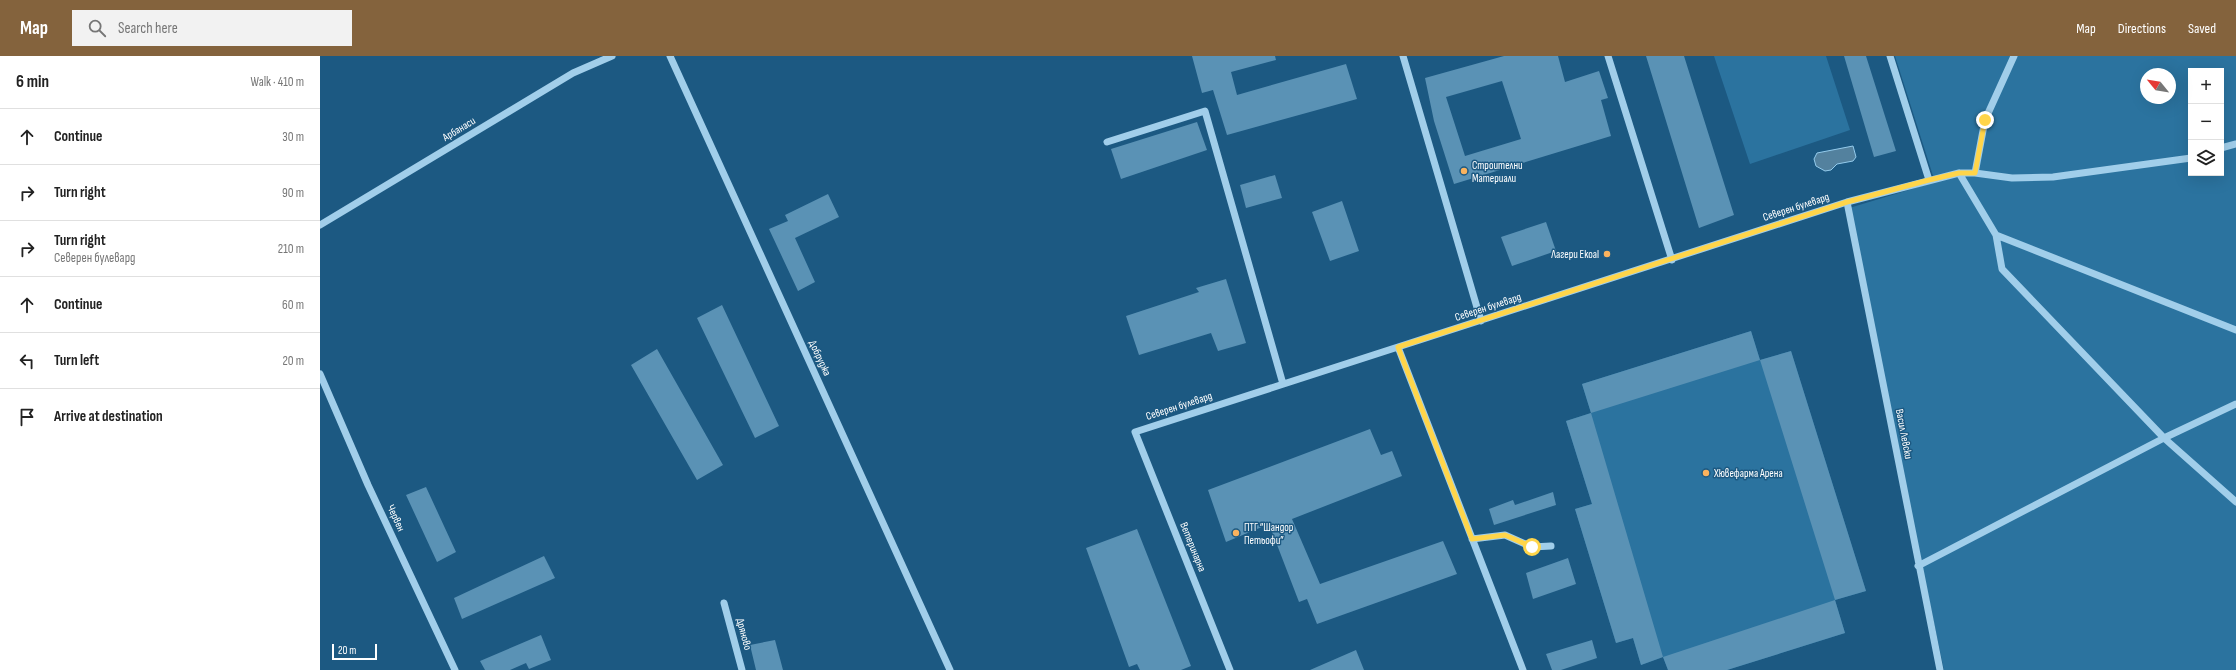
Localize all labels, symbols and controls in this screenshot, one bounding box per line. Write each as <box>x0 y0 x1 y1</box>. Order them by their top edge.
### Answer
search box <box>72 10 352 46</box>
text: Map <box>20 17 48 40</box>
icon: search <box>86 17 108 39</box>
text: Search here <box>118 19 178 38</box>
text: Map <box>2076 20 2096 37</box>
text: Directions <box>2118 20 2166 37</box>
text: Saved <box>2188 20 2216 37</box>
north arrow <box>2140 68 2176 104</box>
map controls <box>2188 68 2224 176</box>
button: + <box>2188 68 2224 104</box>
text: 6 min <box>16 72 49 92</box>
text: Walk · 410 m <box>251 74 304 90</box>
button: − <box>2188 104 2224 140</box>
route end <box>1976 111 1994 129</box>
street label: Арбанаси <box>439 114 478 144</box>
icon: ahead <box>16 126 38 148</box>
text: Continue <box>54 127 103 146</box>
text: 30 m <box>282 129 304 145</box>
button: layers <box>2188 140 2224 176</box>
place label: Строителни Материали <box>1472 159 1523 185</box>
marker: Строителни Материали <box>1459 166 1469 176</box>
icon: right <box>16 182 38 204</box>
text: Turn right <box>54 183 106 202</box>
text: 90 m <box>282 185 304 201</box>
street label: Северен булевард <box>1761 190 1831 224</box>
text: Turn right <box>54 231 106 250</box>
icon: right <box>16 238 38 260</box>
text: 210 m <box>278 241 304 257</box>
place label: Лагери Ekoal <box>1550 248 1599 261</box>
marker: Лагери Ekoal <box>1602 249 1612 259</box>
text: Северен булевард <box>54 250 135 266</box>
street label: Северен булевард <box>1453 290 1523 324</box>
icon: ahead <box>16 294 38 316</box>
text: Continue <box>54 295 103 314</box>
text: 60 m <box>282 297 304 313</box>
street label: Добруджа <box>806 338 834 378</box>
icon: left <box>16 350 38 372</box>
text: Turn left <box>54 351 99 370</box>
text: 20 m <box>282 353 304 369</box>
street label: Северен булевард <box>1144 389 1214 423</box>
icon: arrive <box>16 406 38 428</box>
text: Arrive at destination <box>54 407 163 426</box>
street label: Васил Левски <box>1893 408 1915 461</box>
place label: Хювефарма Арена <box>1713 467 1783 480</box>
marker: Хювефарма Арена <box>1701 468 1711 478</box>
street label: Червен <box>384 503 408 533</box>
street label: Ветеринарна <box>1177 520 1209 574</box>
place label: ПТГ “Шандор Петьофи” <box>1244 521 1293 547</box>
marker: ПТГ “Шандор Петьофи” <box>1231 528 1241 538</box>
route start <box>1523 538 1541 556</box>
street label: Дряново <box>734 617 755 652</box>
scale bar <box>332 642 377 661</box>
text: 20 m <box>338 644 356 657</box>

